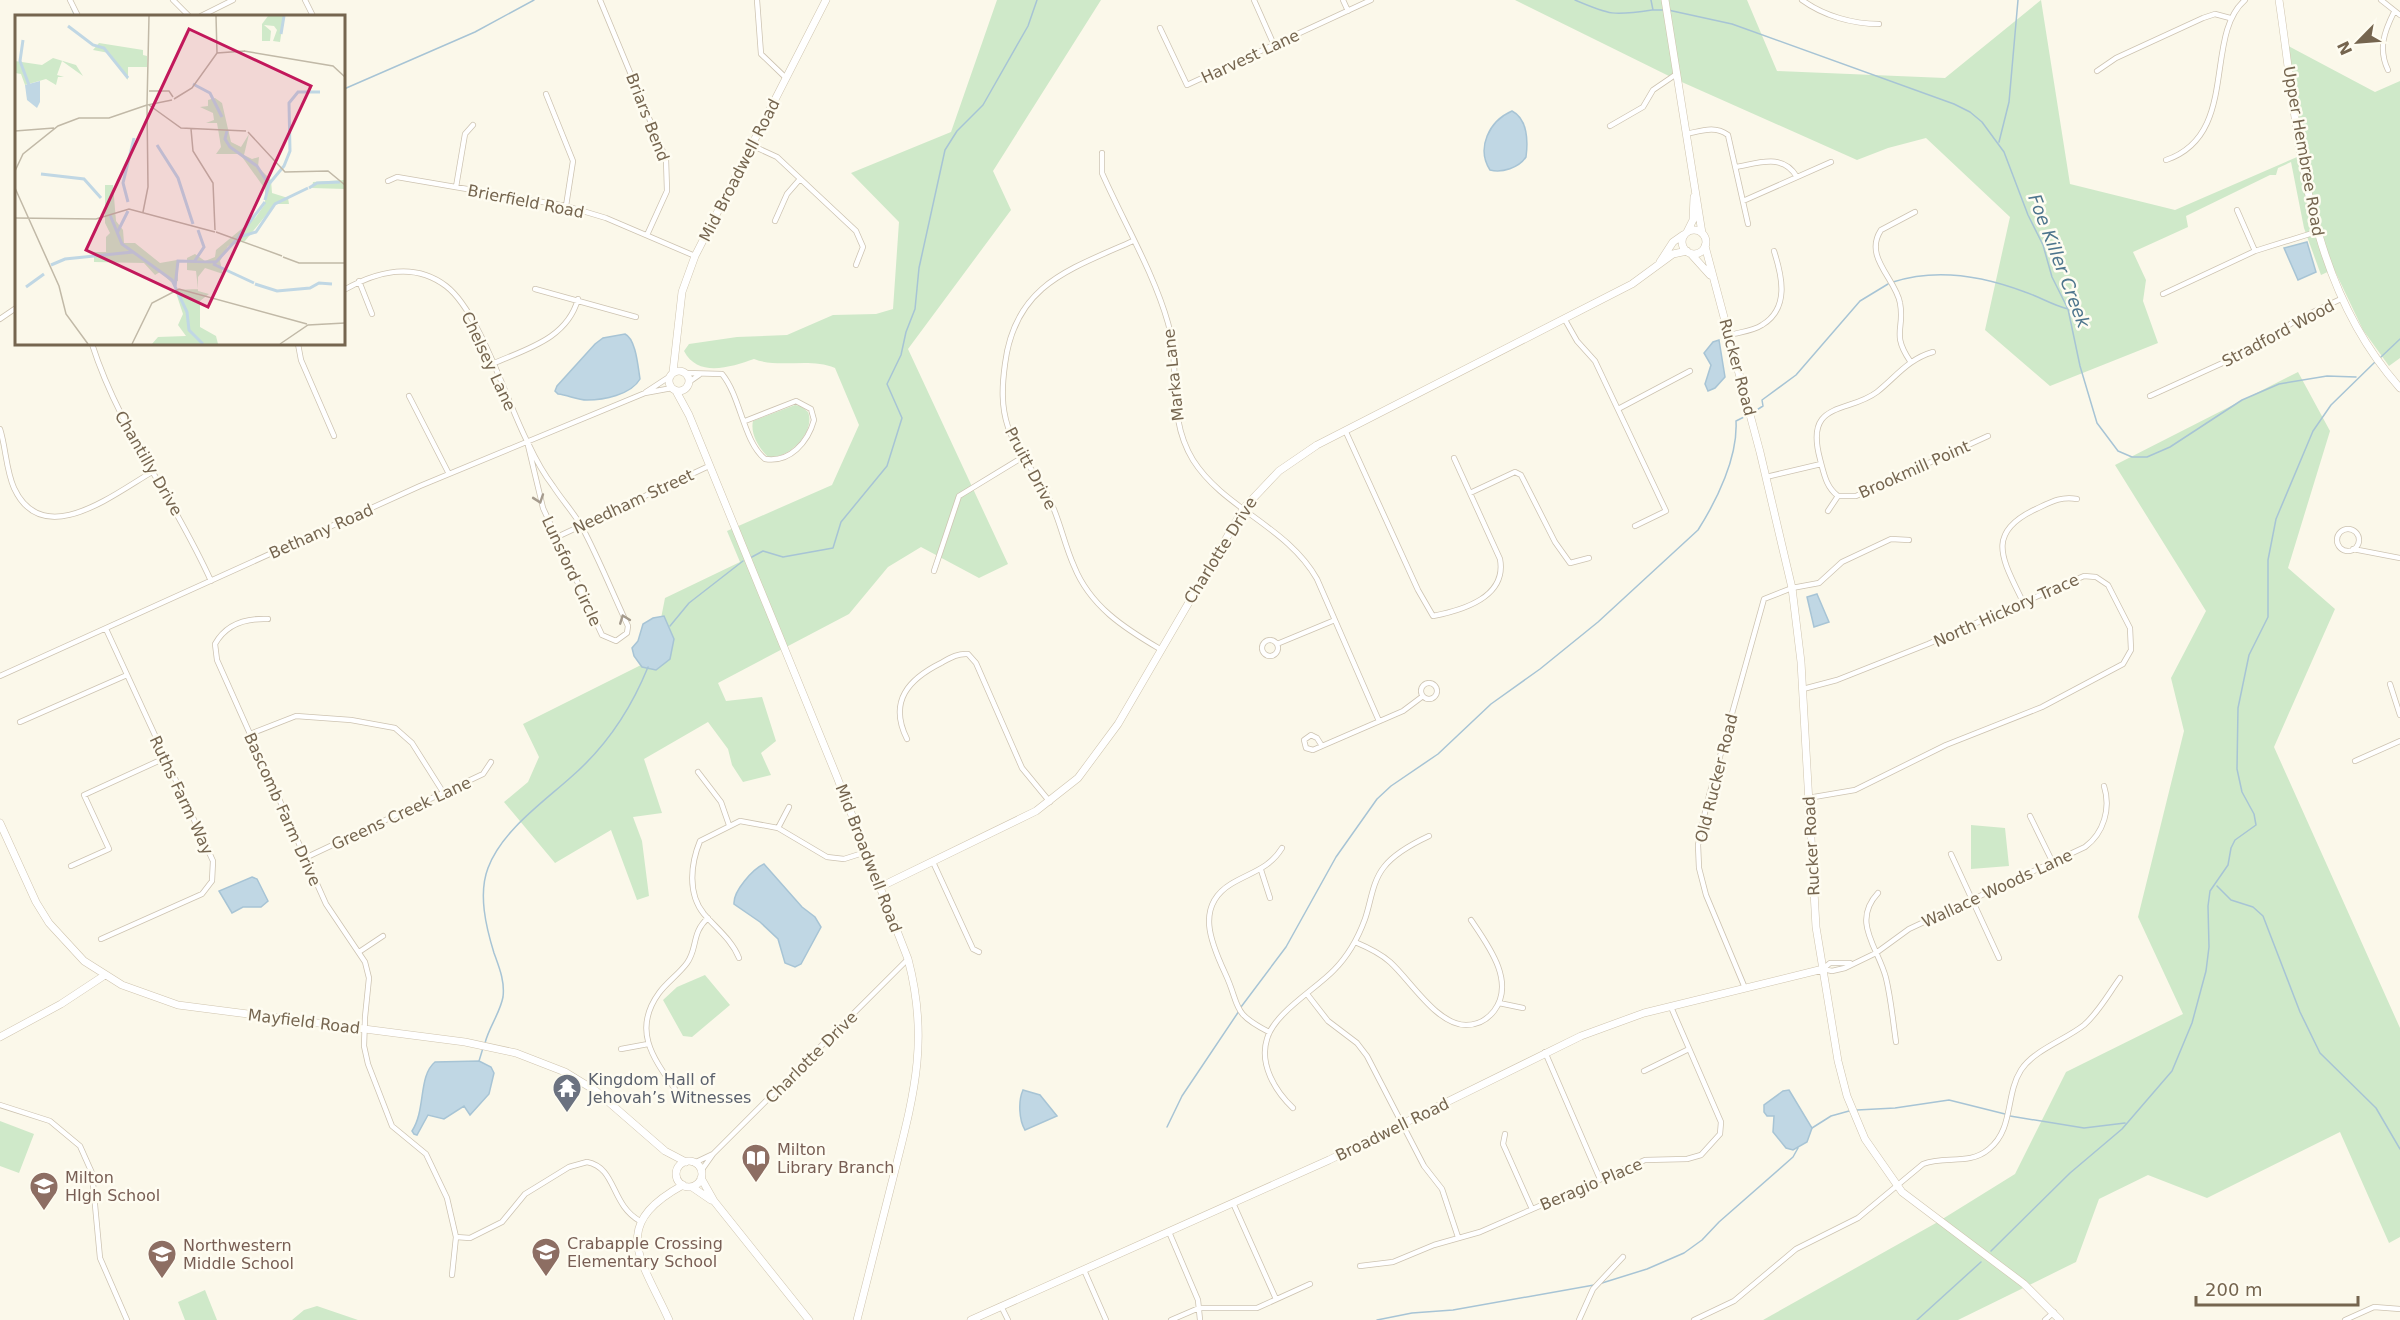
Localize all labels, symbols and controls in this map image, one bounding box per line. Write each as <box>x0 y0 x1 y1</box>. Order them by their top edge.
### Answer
north arrow <box>2328 12 2388 72</box>
inset map <box>15 15 345 345</box>
street label: Harvest Lane <box>1198 25 1302 87</box>
text: N <box>2333 38 2356 58</box>
street label: Upper Hembree Road <box>2279 65 2328 238</box>
street label: Briars Bend <box>622 70 673 164</box>
street label: Mid Broadwell Road <box>695 96 784 245</box>
street label: Brierfield Road <box>466 181 586 222</box>
water label: Foe Killer Creek <box>2024 191 2095 332</box>
street label: Stradford Wood <box>2219 296 2338 371</box>
street label: Chelsey Lane <box>457 309 520 414</box>
street label: Rucker Road <box>1715 317 1760 418</box>
street label: Marka Lane <box>1159 328 1188 422</box>
street label: Chantilly Drive <box>111 407 186 519</box>
street label: Pruitt Drive <box>1001 424 1060 513</box>
street label: Brookmill Point <box>1856 436 1973 502</box>
street label: Needham Street <box>570 465 697 538</box>
one-way arrow <box>532 493 545 503</box>
street label: Charlotte Drive <box>1180 493 1261 607</box>
street label: Bethany Road <box>266 500 376 563</box>
street label: Lunsford Circle <box>538 513 605 629</box>
street label: North Hickory Trace <box>1931 570 2082 651</box>
one-way arrow <box>619 614 631 625</box>
street label: Old Rucker Road <box>1691 712 1742 844</box>
street label: Bascomb Farm Drive <box>240 730 325 889</box>
street label: Ruths Farm Way <box>146 733 217 858</box>
street label: Greens Creek Lane <box>328 773 474 854</box>
street label: Mid Broadwell Road <box>831 781 906 935</box>
street label: Rucker Road <box>1799 796 1824 896</box>
street label: Wallace Woods Lane <box>1919 845 2075 932</box>
street label: Mayfield Road <box>247 1005 361 1038</box>
street label: Charlotte Drive <box>761 1007 861 1107</box>
place label: Kingdom Hall of Jehovah’s Witnesses <box>587 1070 751 1107</box>
temple icon: Kingdom Hall of Jehovah’s Witnesses <box>551 1072 583 1114</box>
street label: Broadwell Road <box>1332 1094 1452 1165</box>
place label: Milton Library Branch <box>777 1140 894 1177</box>
library icon: Milton Library Branch <box>740 1142 772 1184</box>
street label: Beragio Place <box>1537 1154 1645 1215</box>
place label: Milton HIgh School <box>65 1168 160 1205</box>
school or university icon: Milton HIgh School <box>28 1170 60 1212</box>
place label: Crabapple Crossing Elementary School <box>567 1234 723 1271</box>
place label: Northwestern Middle School <box>183 1236 294 1273</box>
school or university icon: Crabapple Crossing Elementary School <box>530 1236 562 1278</box>
school or university icon: Northwestern Middle School <box>146 1238 178 1280</box>
scale bar <box>2196 1269 2358 1307</box>
text: 200 m <box>2205 1279 2263 1300</box>

